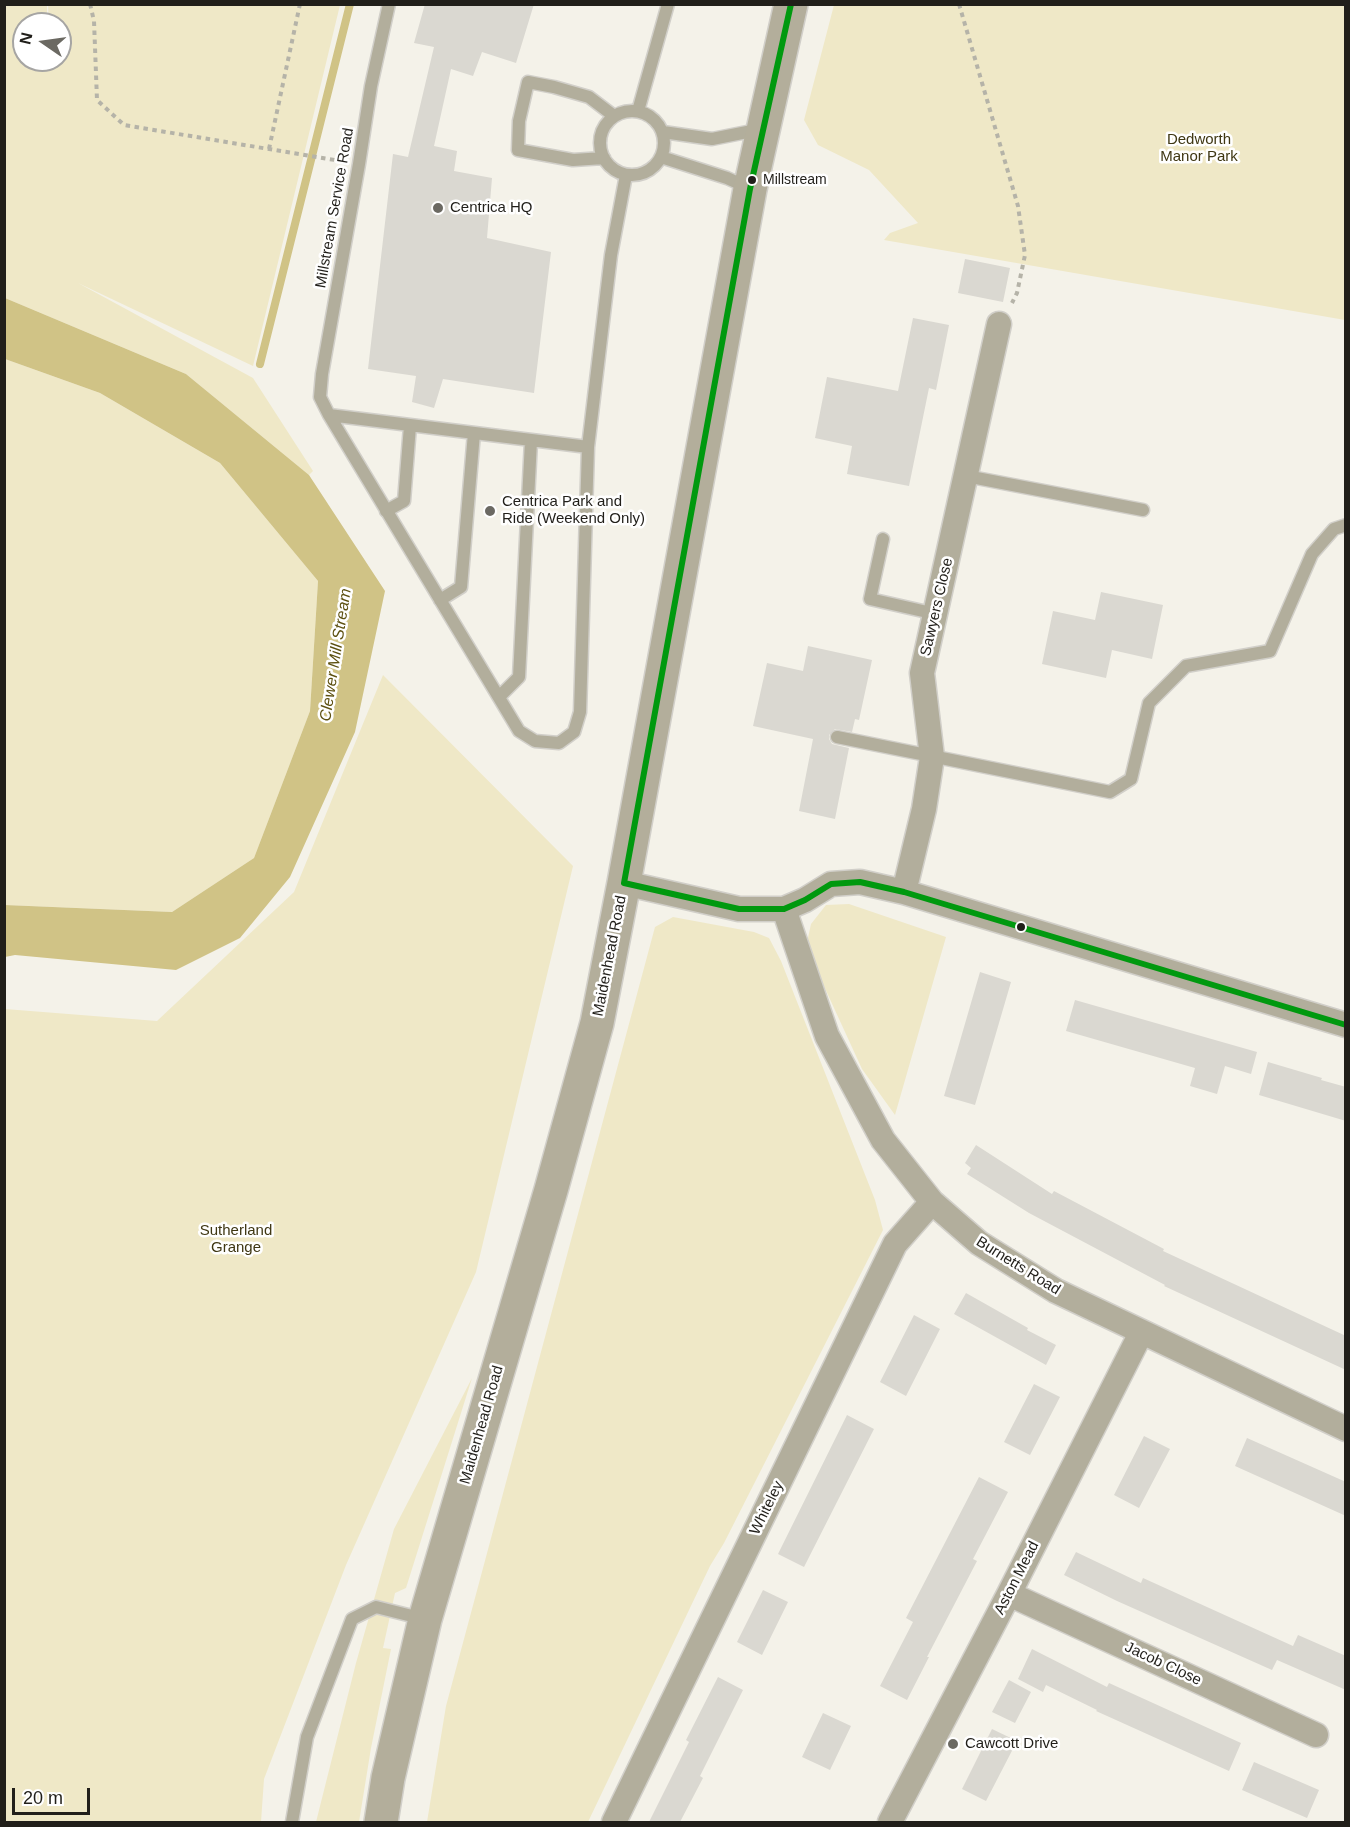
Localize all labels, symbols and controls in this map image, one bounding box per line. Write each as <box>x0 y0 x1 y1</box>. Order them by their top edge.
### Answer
north arrow <box>12 12 72 72</box>
text: N <box>16 31 36 46</box>
street label: Millstream Service Road <box>312 126 358 290</box>
park label: Dedworth Manor Park <box>1160 131 1238 166</box>
place label: Millstream <box>763 172 827 188</box>
marker: Millstream <box>746 174 758 186</box>
place label: Centrica HQ <box>450 199 533 217</box>
marker: Centrica HQ <box>431 201 445 215</box>
place label: Centrica Park and Ride (Weekend Only) <box>502 493 645 528</box>
marker: Centrica Park and Ride (Weekend Only) <box>483 504 497 518</box>
street label: Sawyers Close <box>917 556 957 658</box>
water label: Clewer Mill Stream <box>316 587 356 723</box>
street label: Maidenhead Road <box>589 894 631 1018</box>
unlabelled marker <box>1015 921 1027 933</box>
park label: Sutherland Grange <box>200 1222 272 1257</box>
street label: Burnetts Road <box>973 1233 1063 1299</box>
street label: Maidenhead Road <box>456 1364 508 1486</box>
street label: Whiteley <box>746 1478 788 1538</box>
street label: Aston Mead <box>991 1538 1043 1618</box>
street label: Jacob Close <box>1122 1638 1204 1690</box>
place label: Cawcott Drive <box>965 1735 1058 1753</box>
marker: Cawcott Drive <box>946 1737 960 1751</box>
scale bar <box>15 1776 93 1814</box>
text: 20 m <box>23 1788 63 1808</box>

